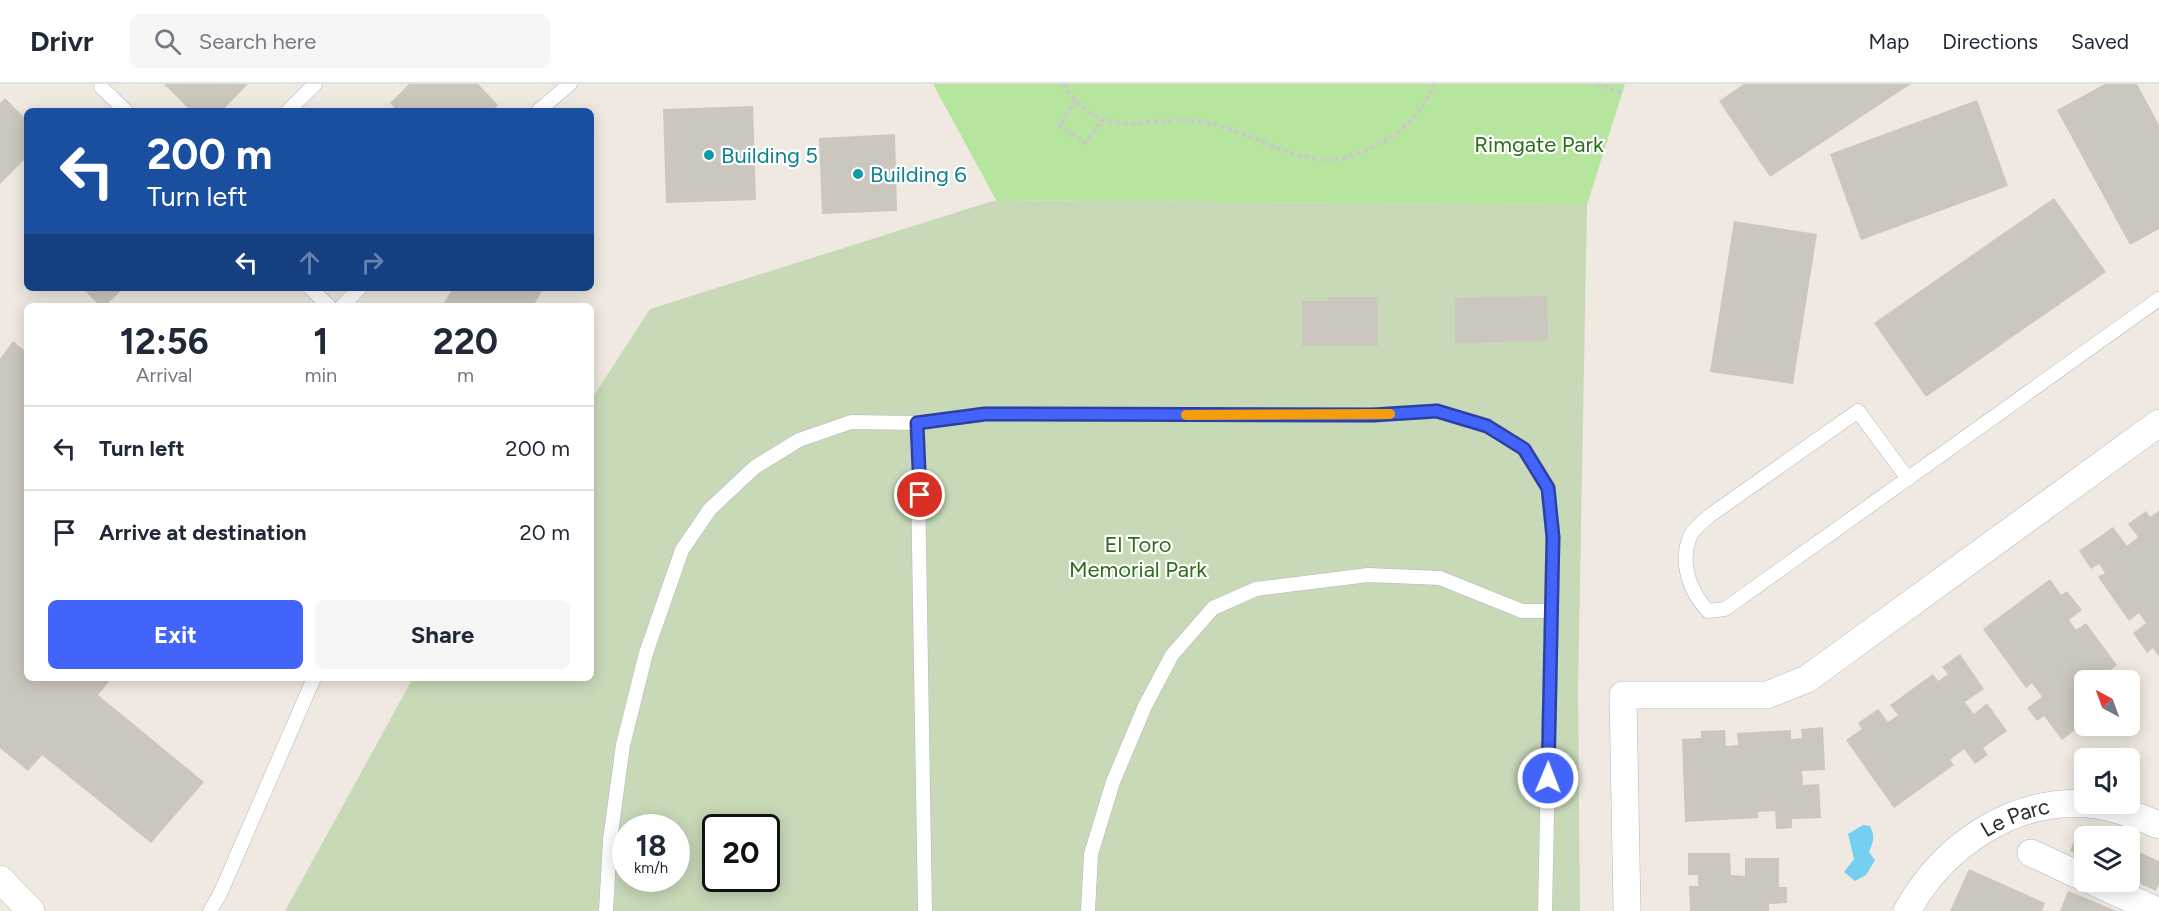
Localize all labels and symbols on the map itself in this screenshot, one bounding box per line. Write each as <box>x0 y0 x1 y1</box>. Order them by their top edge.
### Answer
park label: Rimgate Park <box>1474 131 1604 158</box>
place label: Building 5 <box>721 142 818 169</box>
marker: Building 5 <box>702 148 716 162</box>
place label: Building 6 <box>870 161 967 188</box>
marker: Building 6 <box>851 167 865 181</box>
pin <box>894 469 945 520</box>
park label: El Toro Memorial Park <box>1069 531 1207 583</box>
north arrow <box>2074 670 2140 736</box>
position arrow <box>1516 746 1580 810</box>
street label: Le Parc <box>1976 793 2052 843</box>
speed limit sign: 20 <box>702 814 780 892</box>

